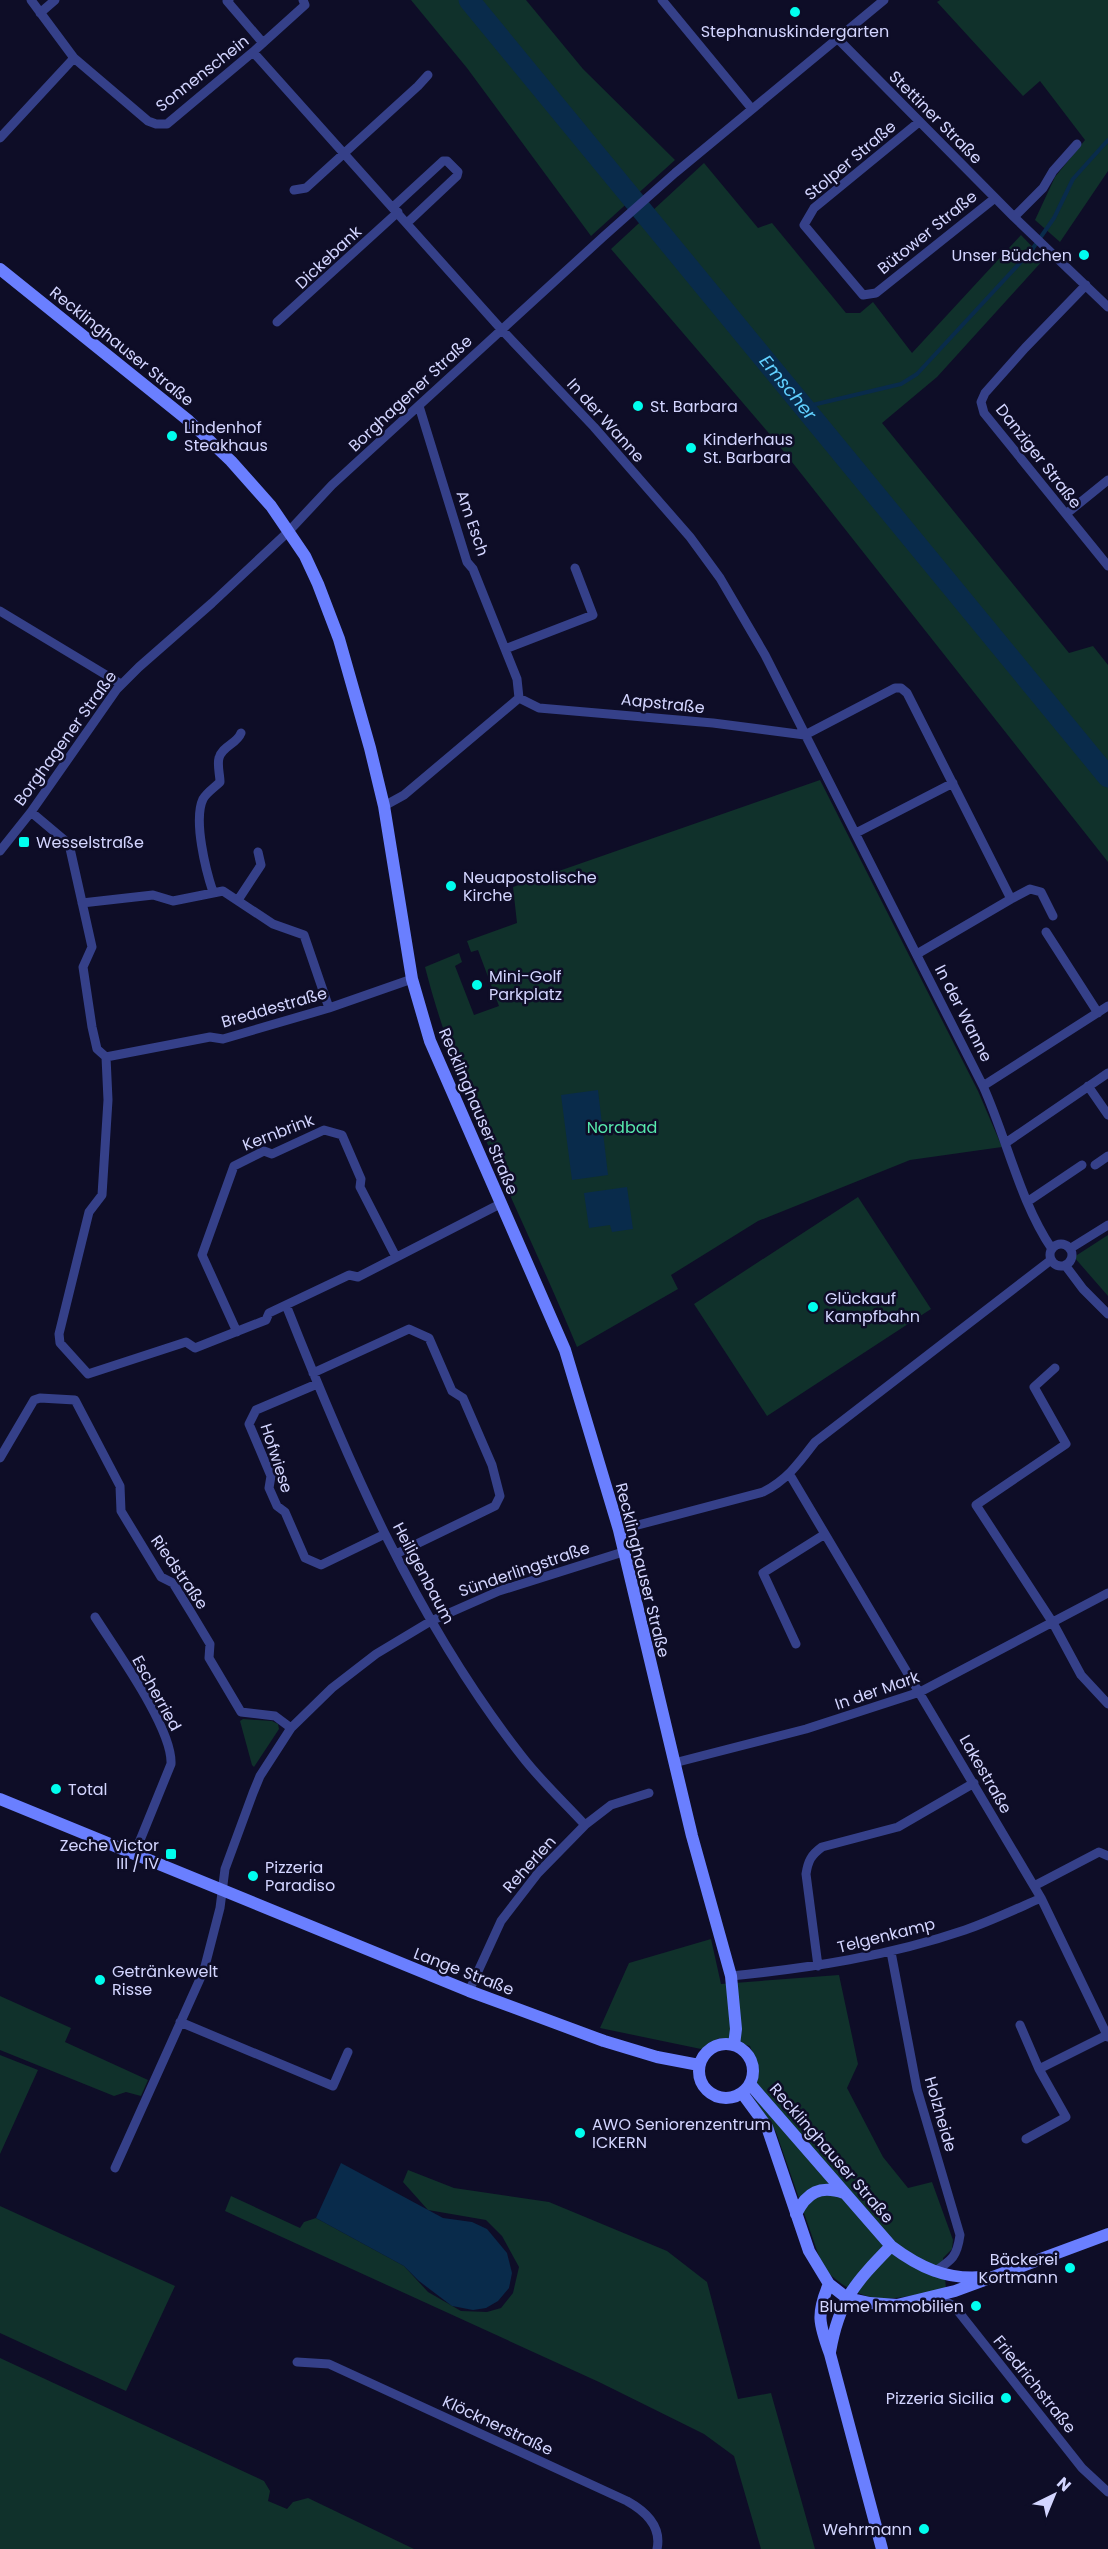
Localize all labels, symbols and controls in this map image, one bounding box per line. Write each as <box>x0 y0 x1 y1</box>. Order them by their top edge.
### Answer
marker: Stephanuskindergarten <box>788 5 802 19</box>
place label: Stephanuskindergarten <box>701 20 889 43</box>
street label: Sonnenschein <box>151 30 254 117</box>
street label: Stettiner Straße <box>884 65 988 169</box>
street label: Stolper Straße <box>800 115 901 206</box>
street label: Bütower Straße <box>873 185 982 280</box>
street label: Dickebank <box>290 220 367 294</box>
place label: Unser Büdchen <box>951 244 1072 267</box>
marker: Unser Büdchen <box>1077 248 1091 262</box>
street label: Recklinghauser Straße <box>45 281 199 412</box>
street label: Borghagener Straße <box>343 330 477 457</box>
water label: Emscher <box>754 350 823 426</box>
street label: In der Wanne <box>562 373 650 468</box>
place label: St. Barbara <box>650 395 738 418</box>
marker: St. Barbara <box>631 399 645 413</box>
street label: Danziger Straße <box>990 399 1087 514</box>
place label: Lindenhof Steakhaus <box>184 416 268 457</box>
place label: Kinderhaus St. Barbara <box>703 428 793 469</box>
marker: Lindenhof Steakhaus <box>165 429 179 443</box>
marker: Kinderhaus St. Barbara <box>684 441 698 455</box>
street label: Am Esch <box>451 487 494 559</box>
street label: Borghagener Straße <box>9 666 122 811</box>
street label: Aapstraße <box>620 688 706 719</box>
place label: Wesselstraße <box>36 831 144 854</box>
marker: Wesselstraße <box>17 835 31 849</box>
place label: Neuapostolische Kirche <box>463 866 597 907</box>
marker: Neuapostolische Kirche <box>444 879 458 893</box>
street label: In der Wanne <box>929 961 998 1066</box>
place label: Mini-Golf Parkplatz <box>489 965 562 1006</box>
marker: Mini-Golf Parkplatz <box>470 978 484 992</box>
street label: Breddestraße <box>219 981 330 1034</box>
street label: Recklinghauser Straße <box>433 1024 524 1198</box>
street label: Kernbrink <box>239 1108 318 1157</box>
park label: Nordbad <box>587 1116 657 1139</box>
place label: Glückauf Kampfbahn <box>825 1287 920 1328</box>
marker: Glückauf Kampfbahn <box>806 1300 820 1314</box>
street label: Hofwiese <box>254 1420 299 1496</box>
street label: Recklinghauser Straße <box>610 1480 675 1660</box>
street label: Heiligenbaum <box>387 1518 460 1628</box>
street label: Riedstraße <box>145 1530 214 1614</box>
street label: Sünderlingstraße <box>456 1536 593 1603</box>
street label: Escherried <box>126 1651 187 1735</box>
street label: In der Mark <box>832 1665 923 1716</box>
street label: Lakestraße <box>954 1731 1017 1818</box>
place label: Total <box>68 1778 107 1801</box>
marker: Total <box>49 1782 63 1796</box>
street label: Reherlen <box>497 1831 561 1898</box>
place label: Zeche Victor III / IV <box>60 1834 159 1875</box>
marker: Zeche Victor III / IV <box>164 1847 178 1861</box>
place label: Pizzeria Paradiso <box>265 1856 335 1897</box>
marker: Pizzeria Paradiso <box>246 1869 260 1883</box>
street label: Telgenkamp <box>835 1912 938 1959</box>
street label: Lange Straße <box>410 1942 517 2001</box>
place label: Getränkewelt Risse <box>112 1960 218 2001</box>
marker: Getränkewelt Risse <box>93 1973 107 1987</box>
street label: Holzheide <box>919 2074 962 2155</box>
street label: Recklinghauser Straße <box>764 2078 899 2229</box>
place label: AWO Seniorenzentrum ICKERN <box>592 2113 771 2154</box>
marker: AWO Seniorenzentrum ICKERN <box>573 2126 587 2140</box>
place label: Bäckerei Kortmann <box>979 2248 1058 2289</box>
marker: Bäckerei Kortmann <box>1063 2261 1077 2275</box>
place label: Blume Immobilien <box>819 2295 964 2318</box>
marker: Blume Immobilien <box>969 2299 983 2313</box>
street label: Friedrichstraße <box>988 2330 1081 2438</box>
place label: Pizzeria Sicilia <box>886 2387 994 2410</box>
street label: Klöcknerstraße <box>439 2390 557 2461</box>
marker: Pizzeria Sicilia <box>999 2391 1013 2405</box>
north arrow <box>1024 2465 1084 2525</box>
text: N <box>1052 2472 1076 2497</box>
place label: Wehrmann <box>822 2518 912 2541</box>
marker: Wehrmann <box>917 2522 931 2536</box>

